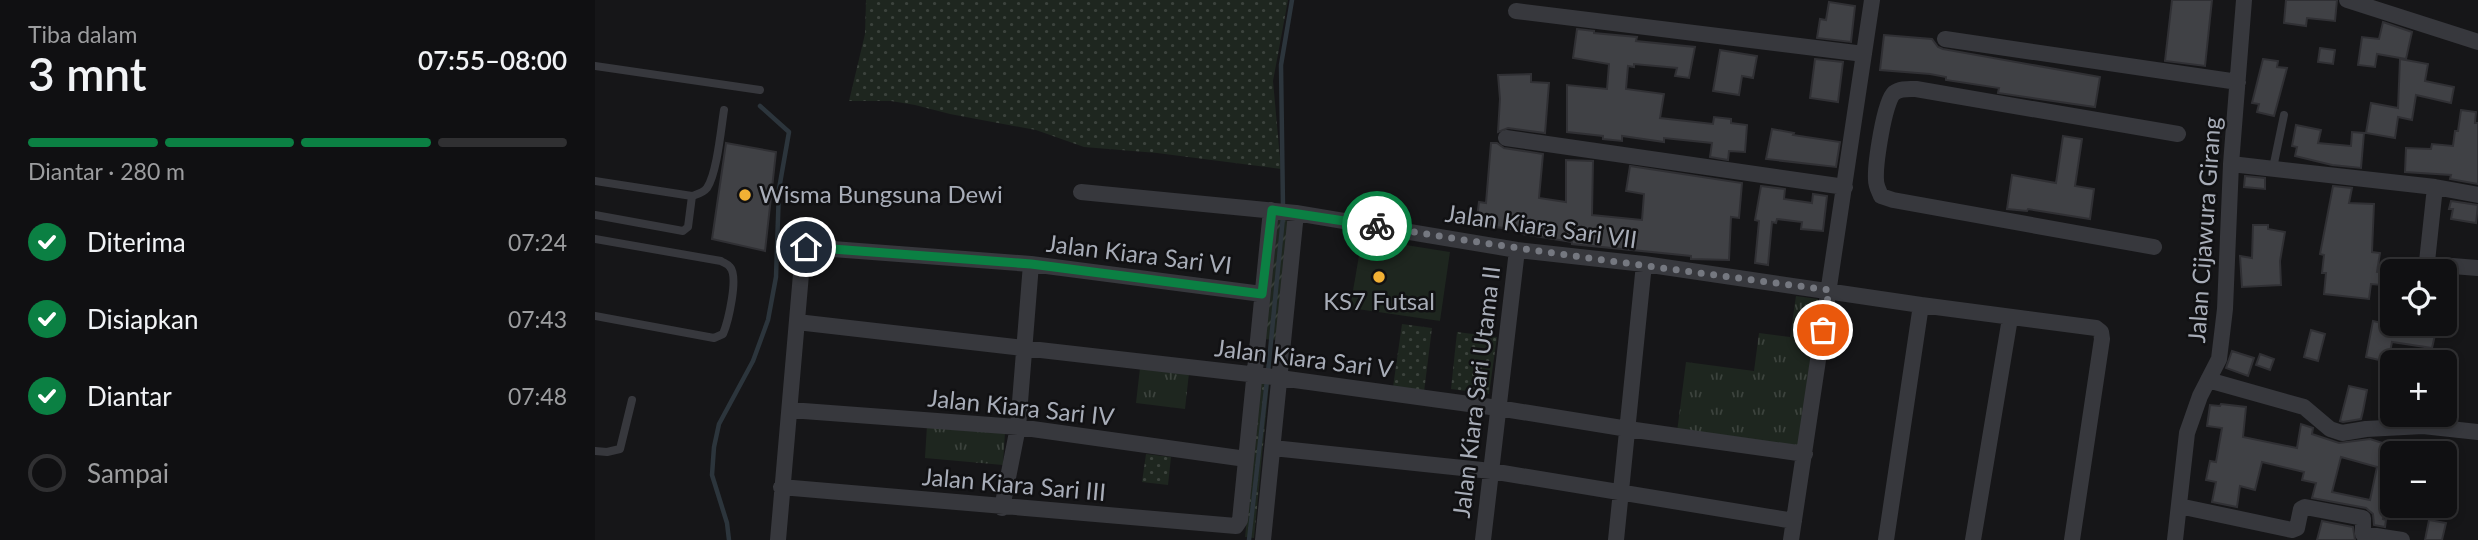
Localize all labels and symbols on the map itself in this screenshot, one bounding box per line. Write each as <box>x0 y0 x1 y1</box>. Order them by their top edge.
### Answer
street label: Jalan Cijawura Girang <box>2181 116 2226 344</box>
place label: Wisma Bungsuna Dewi <box>759 179 1003 208</box>
marker: Wisma Bungsuna Dewi <box>737 187 753 203</box>
courier <box>1342 191 1412 261</box>
street label: Jalan Kiara Sari VII <box>1444 198 1639 253</box>
pin <box>776 217 836 277</box>
street label: Jalan Kiara Sari VI <box>1045 228 1233 279</box>
street label: Jalan Kiara Sari Utama II <box>1446 264 1505 519</box>
marker: KS7 Futsal <box>1371 269 1387 285</box>
place label: KS7 Futsal <box>1323 286 1435 315</box>
pin <box>1793 300 1853 360</box>
street label: Jalan Kiara Sari V <box>1213 332 1396 383</box>
street label: Jalan Kiara Sari IV <box>926 382 1117 431</box>
street label: Jalan Kiara Sari III <box>921 461 1107 506</box>

